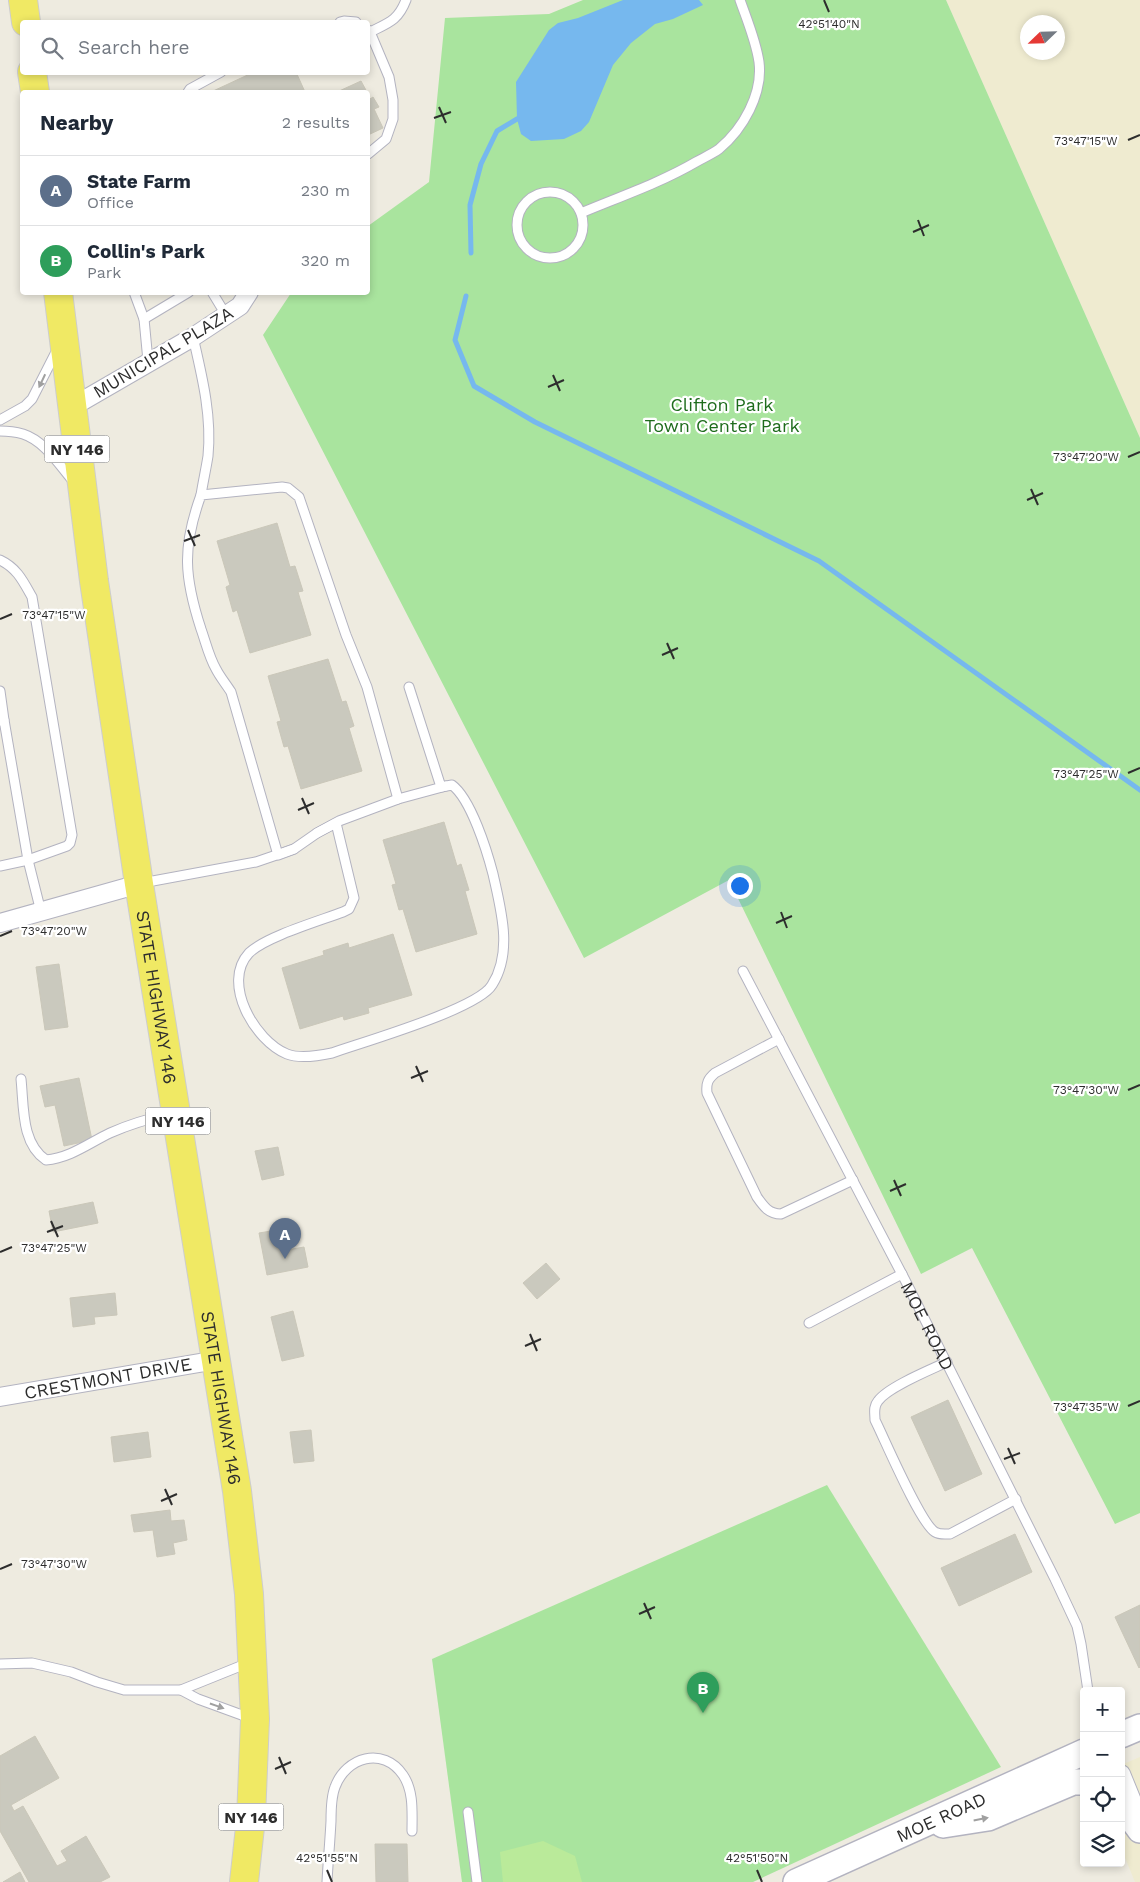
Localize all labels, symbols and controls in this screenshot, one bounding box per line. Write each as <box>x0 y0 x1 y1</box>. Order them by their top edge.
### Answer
north arrow <box>1020 15 1065 60</box>
text: 42°51'40"N <box>798 17 860 31</box>
search box <box>20 20 370 75</box>
icon: search <box>38 34 66 62</box>
text: Search here <box>78 36 189 59</box>
text: Nearby <box>40 110 113 135</box>
text: 2 results <box>282 113 350 132</box>
text: 73°47'15"W <box>1054 134 1118 148</box>
text: State Farm <box>87 170 191 193</box>
text: A <box>51 181 61 200</box>
text: 230 m <box>301 181 350 200</box>
text: Office <box>87 193 134 212</box>
text: Collin's Park <box>87 240 205 263</box>
text: B <box>51 251 61 270</box>
text: 320 m <box>301 251 350 270</box>
text: Park <box>87 263 121 282</box>
street label: MUNICIPAL PLAZA <box>89 302 237 402</box>
one-way arrow <box>38 374 46 388</box>
park label: Clifton Park Town Center Park <box>644 394 800 436</box>
road number: NY 146 <box>44 436 110 462</box>
text: 73°47'20"W <box>1053 450 1119 464</box>
text: 73°47'15"W <box>22 608 86 622</box>
text: 73°47'25"W <box>1053 767 1119 781</box>
your location <box>727 873 753 899</box>
street label: STATE HIGHWAY 146 <box>133 909 182 1085</box>
text: 73°47'20"W <box>21 924 87 938</box>
text: 73°47'30"W <box>1053 1083 1119 1097</box>
road number: NY 146 <box>146 1108 210 1134</box>
pin: A <box>269 1218 301 1259</box>
text: 73°47'25"W <box>21 1241 87 1255</box>
street label: MOE ROAD <box>897 1278 959 1373</box>
street label: STATE HIGHWAY 146 <box>198 1310 246 1486</box>
street label: CRESTMONT DRIVE <box>23 1353 193 1403</box>
text: 73°47'35"W <box>1053 1400 1119 1414</box>
text: 73°47'30"W <box>21 1557 87 1571</box>
pin: B <box>687 1672 719 1713</box>
map controls <box>1080 1687 1125 1867</box>
button: + <box>1080 1687 1125 1732</box>
one-way arrow <box>210 1703 225 1710</box>
button: − <box>1080 1732 1125 1777</box>
button: locate <box>1080 1777 1125 1822</box>
street label: MOE ROAD <box>893 1787 989 1846</box>
road number: NY 146 <box>218 1804 284 1830</box>
one-way arrow <box>974 1815 990 1823</box>
button: layers <box>1080 1822 1125 1867</box>
text: 42°51'55"N <box>296 1851 358 1865</box>
text: 42°51'50"N <box>726 1851 788 1865</box>

